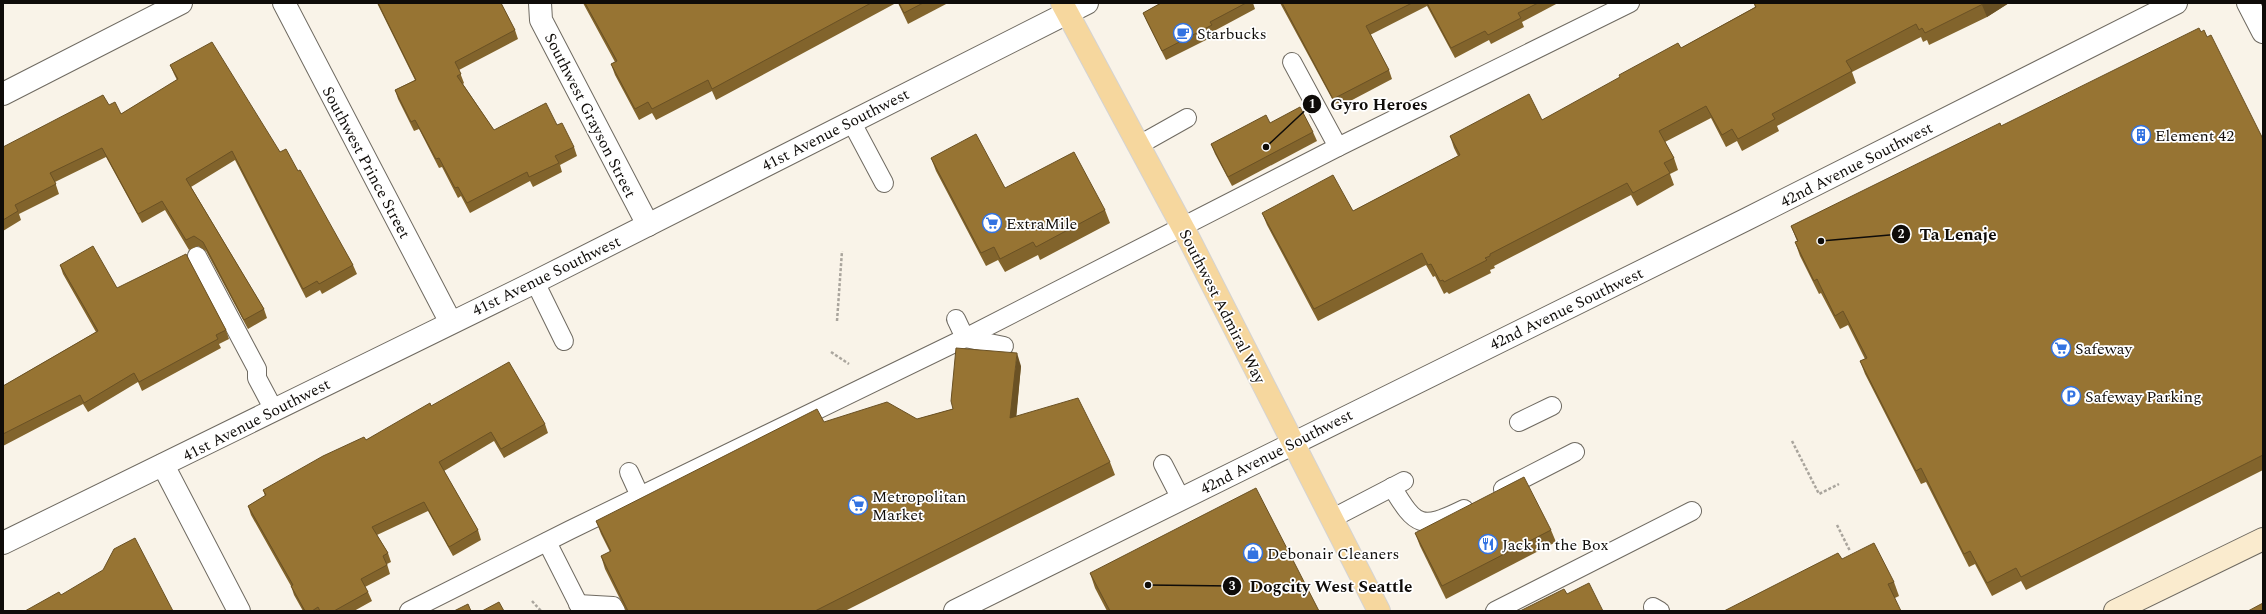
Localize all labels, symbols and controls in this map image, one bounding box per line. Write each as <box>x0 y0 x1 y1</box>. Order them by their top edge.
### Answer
cafe icon: Starbucks <box>1172 22 1194 44</box>
place label: Starbucks <box>1197 22 1267 46</box>
street label: Southwest Grayson Street <box>538 29 642 203</box>
street label: Southwest Prince Street <box>316 82 417 243</box>
street label: 41st Avenue Southwest <box>758 82 914 178</box>
callout: Gyro Heroes <box>1302 89 1435 118</box>
text: Gyro Heroes <box>1330 92 1428 118</box>
text: 1 <box>1309 95 1315 114</box>
street label: 42nd Avenue Southwest <box>1776 116 1937 214</box>
building icon: Element 42 <box>2130 124 2152 146</box>
place label: Element 42 <box>2155 124 2234 148</box>
supermarket icon: ExtraMile <box>981 212 1003 234</box>
place label: ExtraMile <box>1006 212 1077 236</box>
callout: Ta Lenaje <box>1891 220 2004 249</box>
text: Ta Lenaje <box>1919 222 1997 248</box>
street label: Southwest Admiral Way <box>1173 225 1272 389</box>
text: 2 <box>1898 225 1905 244</box>
street label: 41st Avenue Southwest <box>468 229 625 322</box>
street label: 42nd Avenue Southwest <box>1485 261 1648 357</box>
supermarket icon: Safeway <box>2050 337 2072 359</box>
place label: Safeway <box>2075 337 2133 361</box>
street label: 41st Avenue Southwest <box>179 372 335 468</box>
parking icon: Safeway Parking <box>2060 385 2082 407</box>
place label: Safeway Parking <box>2085 385 2202 409</box>
street label: 42nd Avenue Southwest <box>1196 403 1357 501</box>
place label: Metropolitan Market <box>872 485 966 527</box>
supermarket icon: Metropolitan Market <box>847 494 869 516</box>
restaurant icon: Jack in the Box <box>1477 533 1499 555</box>
place label: Jack in the Box <box>1502 533 1608 557</box>
shop icon: Debonair Cleaners <box>1242 542 1264 564</box>
place label: Debonair Cleaners <box>1267 542 1400 566</box>
callout: Dogcity West Seattle <box>1222 572 1421 601</box>
text: Dogcity West Seattle <box>1249 574 1413 600</box>
text: 3 <box>1229 577 1236 596</box>

